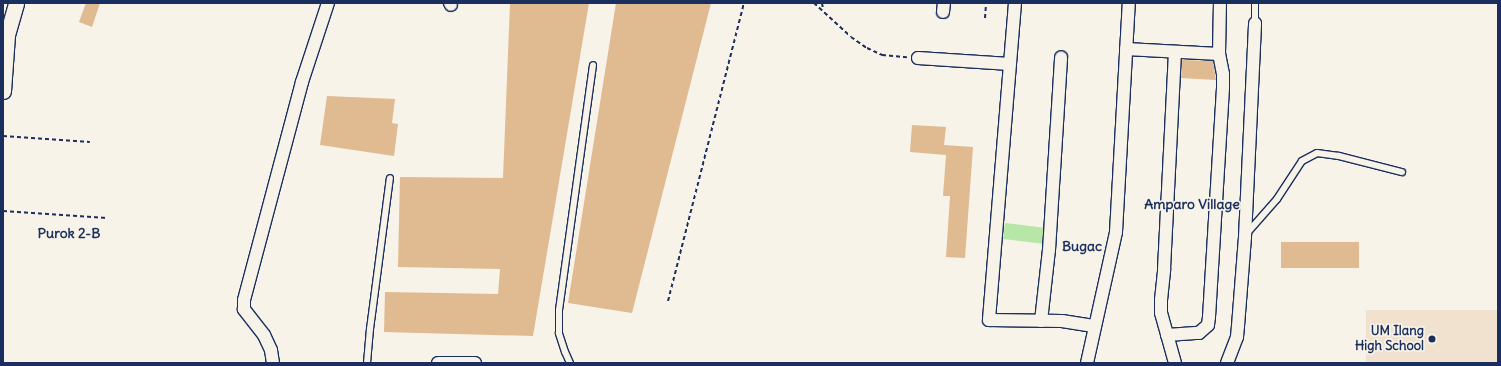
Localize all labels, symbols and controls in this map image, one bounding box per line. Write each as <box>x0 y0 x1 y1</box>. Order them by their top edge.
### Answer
district label: Amparo Village <box>1144 196 1240 212</box>
district label: Purok 2-B <box>38 225 100 241</box>
district label: Bugac <box>1062 238 1102 254</box>
place label: UM Ilang High School <box>1355 324 1424 355</box>
marker: UM Ilang High School <box>1427 334 1437 344</box>

